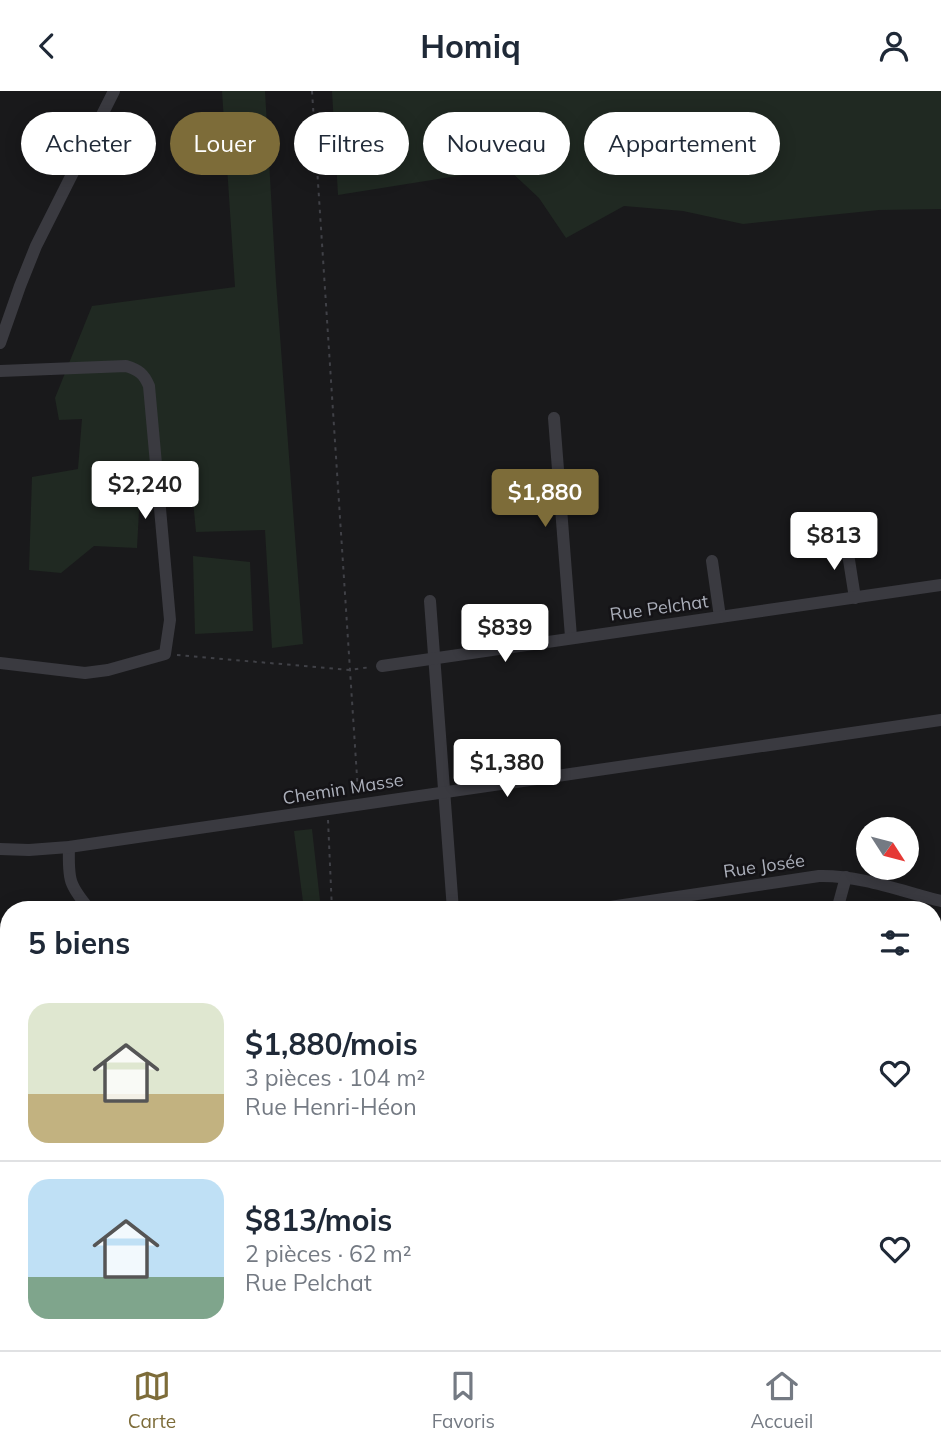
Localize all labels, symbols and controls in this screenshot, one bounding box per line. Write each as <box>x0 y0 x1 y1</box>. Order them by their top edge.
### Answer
text: Homiq <box>420 26 521 66</box>
icon: back <box>28 27 66 65</box>
icon: person <box>875 27 913 65</box>
chip: Acheter <box>21 112 156 175</box>
chip: Louer <box>170 112 280 175</box>
chip: Filtres <box>294 112 409 175</box>
chip: Nouveau <box>423 112 570 175</box>
chip: Appartement <box>584 112 780 175</box>
pin: $2,240 <box>88 461 202 521</box>
text: $2,240 <box>108 469 182 498</box>
pin: $1,880 <box>488 469 602 529</box>
text: $1,880 <box>508 477 582 506</box>
pin: $813 <box>793 512 875 572</box>
text: $813 <box>806 520 862 549</box>
street label: Rue Pelchat <box>608 589 710 626</box>
pin: $839 <box>464 605 546 664</box>
text: $839 <box>477 612 533 641</box>
pin: $1,380 <box>450 739 564 799</box>
text: $1,380 <box>470 747 544 776</box>
street label: Chemin Masse <box>281 768 405 809</box>
north arrow <box>856 817 919 880</box>
map controls <box>856 817 919 880</box>
street label: Rue Josée <box>722 848 806 883</box>
text: 5 biens <box>28 924 130 962</box>
icon: filters <box>876 924 914 962</box>
text: $1,880/mois <box>245 1025 418 1063</box>
icon: home <box>84 1031 168 1115</box>
icon: heart <box>876 1054 914 1092</box>
text: 3 pièces · 104 m² <box>245 1063 425 1092</box>
text: Rue Henri-Héon <box>245 1092 417 1121</box>
text: $813/mois <box>245 1201 392 1239</box>
icon: home <box>84 1207 168 1291</box>
icon: heart <box>876 1230 914 1268</box>
text: 2 pièces · 62 m² <box>245 1239 412 1268</box>
text: Rue Pelchat <box>245 1268 372 1297</box>
tab: Carte <box>128 1367 176 1433</box>
tab: Favoris <box>432 1367 495 1433</box>
tab: Accueil <box>750 1367 813 1433</box>

